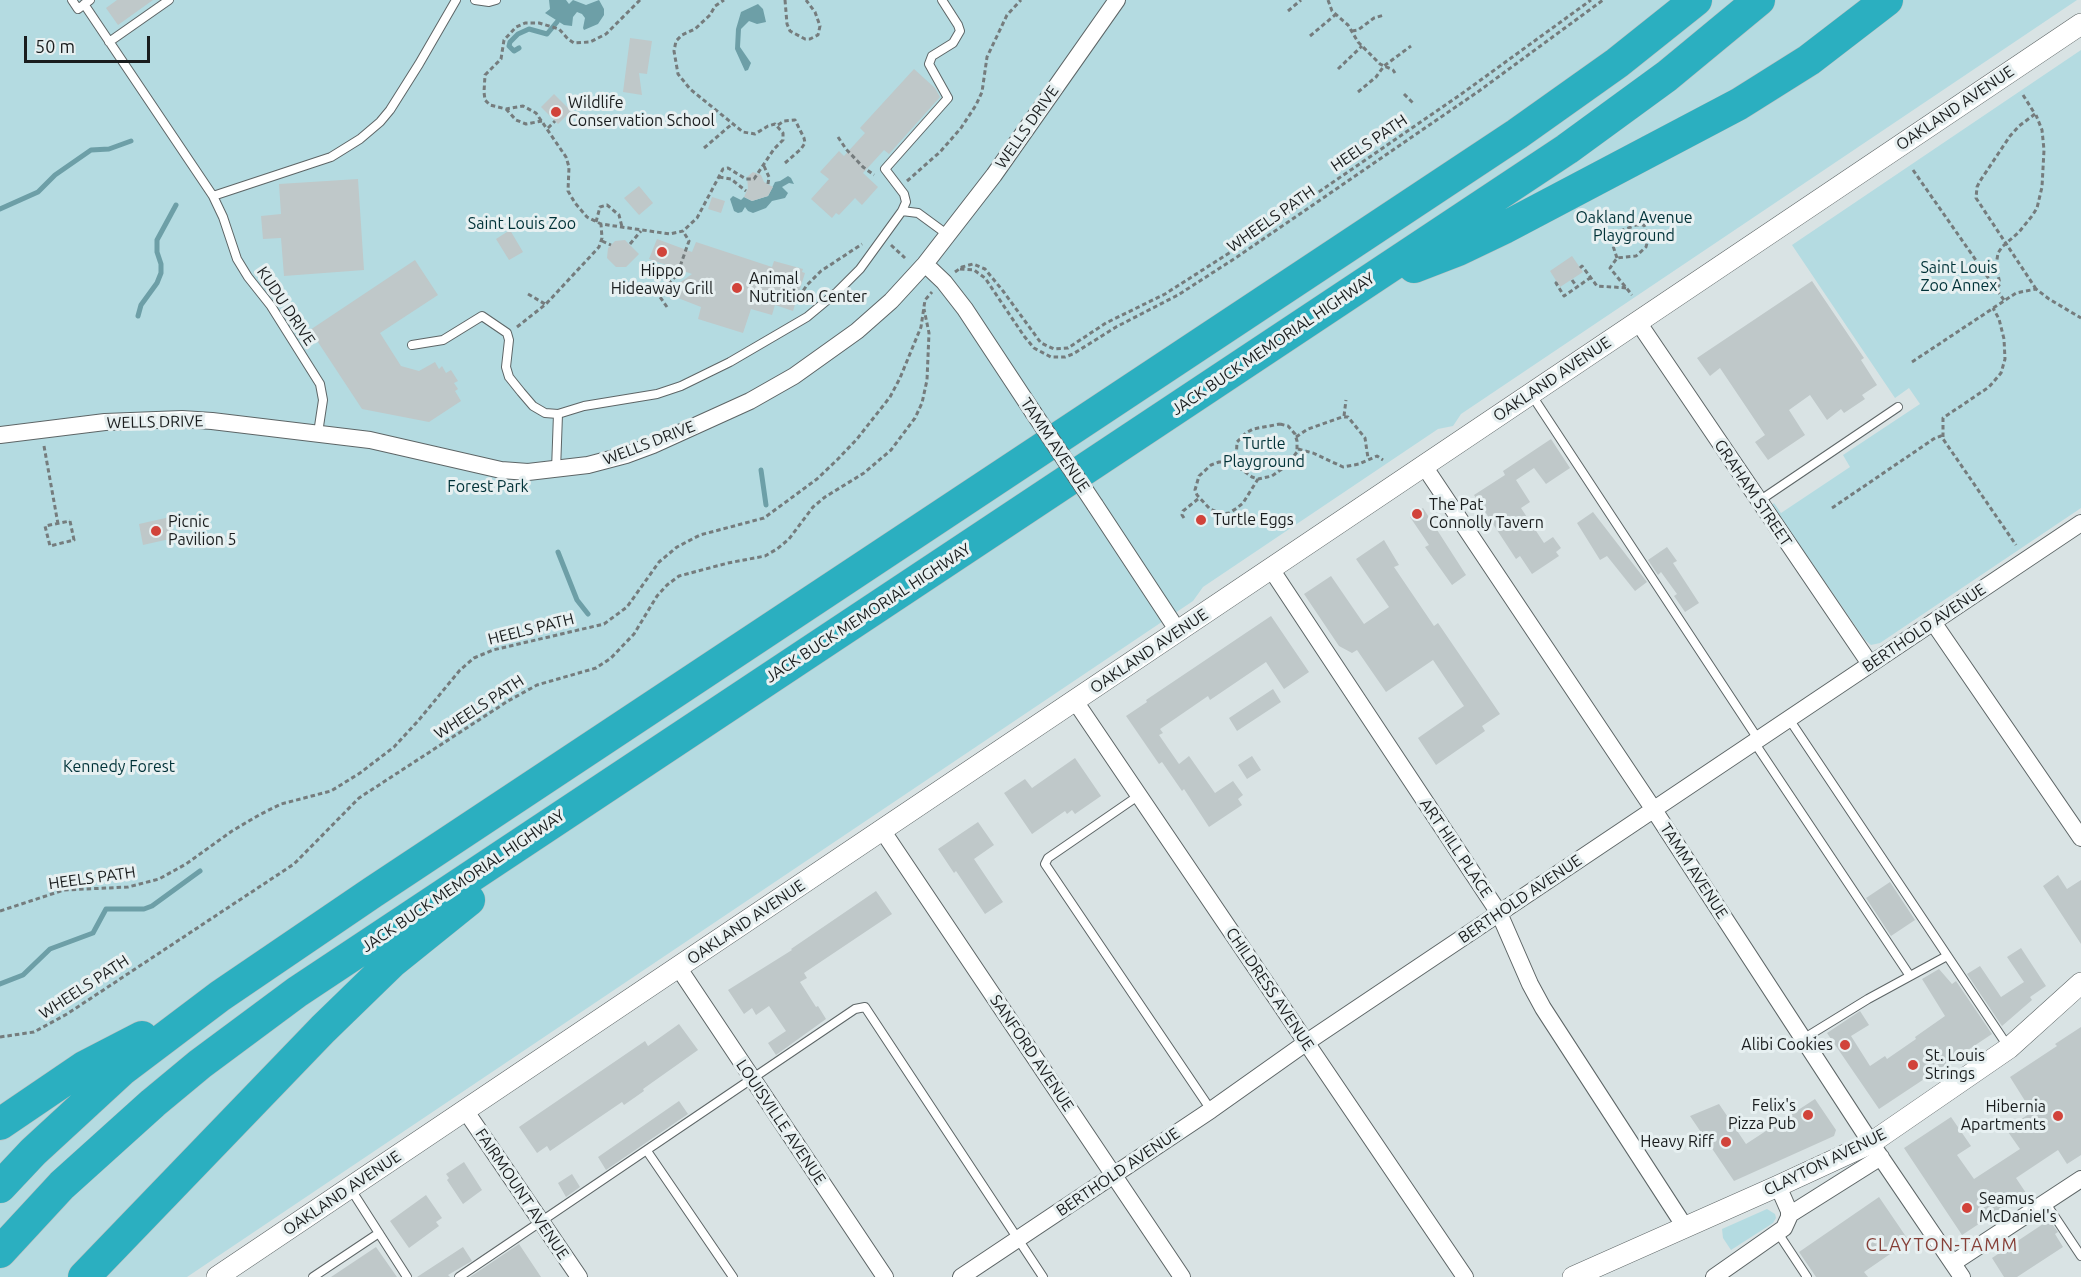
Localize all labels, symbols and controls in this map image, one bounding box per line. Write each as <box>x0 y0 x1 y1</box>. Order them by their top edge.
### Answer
scale bar <box>27 24 153 62</box>
text: 50 m <box>35 36 75 56</box>
street label: OAKLAND AVENUE <box>1893 62 2017 154</box>
street label: WELLS DRIVE <box>991 82 1063 172</box>
place label: Wildlife Conservation School <box>568 93 715 131</box>
marker: Wildlife Conservation School <box>549 105 563 119</box>
street label: HEELS PATH <box>1327 110 1411 176</box>
street label: WHEELS PATH <box>1223 182 1319 256</box>
park label: Oakland Avenue Playground <box>1575 208 1693 246</box>
park label: Saint Louis Zoo <box>468 214 576 234</box>
marker: Hippo Hideaway Grill <box>655 245 669 259</box>
park label: Saint Louis Zoo Annex <box>1920 258 1998 296</box>
place label: Hippo Hideaway Grill <box>611 261 713 299</box>
street label: KUDU DRIVE <box>253 263 319 349</box>
place label: Animal Nutrition Center <box>749 269 867 307</box>
street label: JACK BUCK MEMORIAL HIGHWAY <box>1168 269 1378 419</box>
marker: Animal Nutrition Center <box>730 281 744 295</box>
street label: OAKLAND AVENUE <box>1490 333 1614 425</box>
street label: TAMM AVENUE <box>1016 394 1094 496</box>
street label: WELLS DRIVE <box>106 412 204 432</box>
street label: WELLS DRIVE <box>600 417 698 469</box>
park label: Turtle Playground <box>1223 434 1305 472</box>
street label: GRAHAM STREET <box>1710 436 1796 550</box>
park label: Forest Park <box>447 477 529 497</box>
place label: The Pat Connolly Tavern <box>1429 495 1544 533</box>
marker: The Pat Connolly Tavern <box>1410 507 1424 521</box>
place label: Turtle Eggs <box>1213 510 1294 530</box>
place label: Picnic Pavilion 5 <box>168 512 237 550</box>
marker: Turtle Eggs <box>1194 513 1208 527</box>
marker: Picnic Pavilion 5 <box>149 524 163 538</box>
street label: JACK BUCK MEMORIAL HIGHWAY <box>762 539 974 687</box>
street label: BERTHOLD AVENUE <box>1859 580 1989 676</box>
street label: OAKLAND AVENUE <box>1087 605 1211 697</box>
street label: HEELS PATH <box>486 609 576 649</box>
street label: WHEELS PATH <box>431 671 527 743</box>
park label: Kennedy Forest <box>63 757 175 777</box>
street label: ART HILL PLACE <box>1416 795 1496 901</box>
street label: JACK BUCK MEMORIAL HIGHWAY <box>358 806 568 956</box>
street label: TAMM AVENUE <box>1656 820 1732 922</box>
street label: BERTHOLD AVENUE <box>1455 851 1585 947</box>
street label: HEELS PATH <box>47 862 137 894</box>
street label: OAKLAND AVENUE <box>684 876 808 968</box>
street label: CHILDRESS AVENUE <box>1222 924 1318 1054</box>
street label: WHEELS PATH <box>36 951 132 1023</box>
street label: SANFORD AVENUE <box>986 991 1078 1115</box>
place label: Alibi Cookies <box>1741 1035 1833 1055</box>
marker: Alibi Cookies <box>1838 1038 1852 1052</box>
place label: St. Louis Strings <box>1925 1046 1985 1084</box>
street label: LOUISVILLE AVENUE <box>732 1056 830 1188</box>
marker: St. Louis Strings <box>1906 1058 1920 1072</box>
place label: Felix's Pizza Pub <box>1728 1096 1796 1134</box>
place label: Hibernia Apartments <box>1961 1097 2046 1135</box>
marker: Felix's Pizza Pub <box>1801 1108 1815 1122</box>
marker: Hibernia Apartments <box>2051 1109 2065 1123</box>
street label: BERTHOLD AVENUE <box>1053 1124 1183 1220</box>
street label: CLAYTON AVENUE <box>1761 1124 1889 1200</box>
street label: FAIRMOUNT AVENUE <box>471 1125 573 1263</box>
place label: Heavy Riff <box>1640 1132 1714 1152</box>
marker: Heavy Riff <box>1719 1135 1733 1149</box>
street label: OAKLAND AVENUE <box>280 1147 404 1239</box>
place label: Seamus McDaniel's <box>1979 1189 2057 1227</box>
marker: Seamus McDaniel's <box>1960 1201 1974 1215</box>
district label: CLAYTON-TAMM <box>1865 1234 2019 1256</box>

